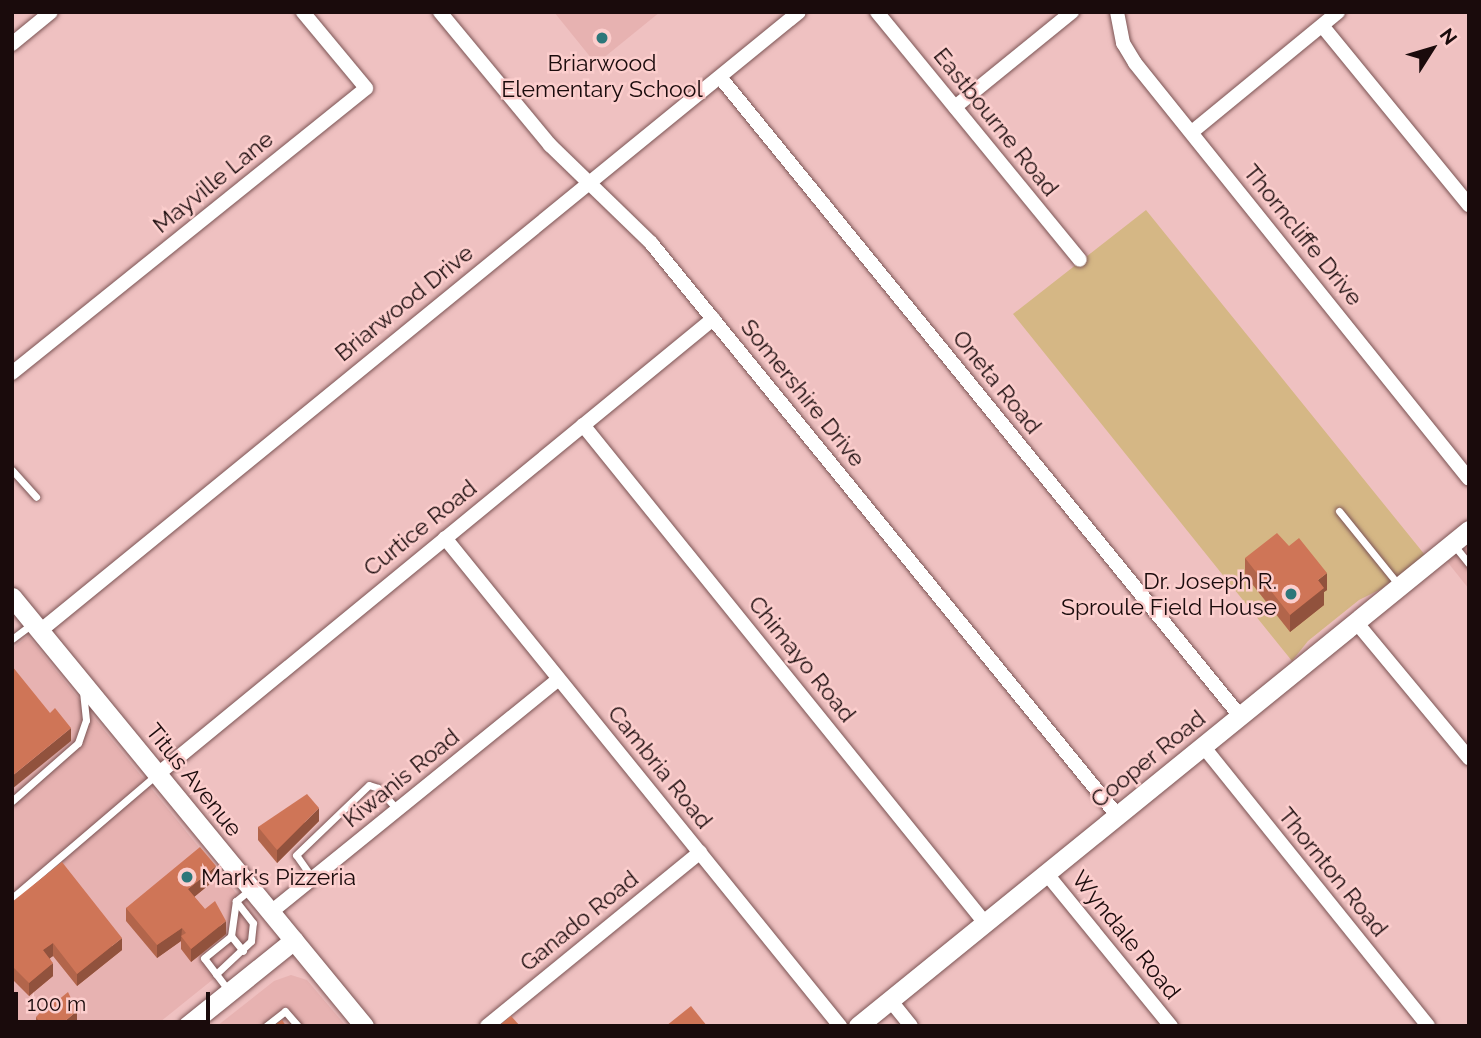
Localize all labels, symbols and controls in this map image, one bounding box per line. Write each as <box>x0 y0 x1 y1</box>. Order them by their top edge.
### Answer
north arrow <box>1397 14 1467 84</box>
text: N <box>1436 24 1462 49</box>
marker: Briarwood Elementary School <box>594 30 610 46</box>
street label: Eastbourne Road <box>928 42 1064 202</box>
place label: Briarwood Elementary School <box>501 49 703 103</box>
street label: Mayville Lane <box>147 125 279 239</box>
street label: Thorncliffe Drive <box>1238 159 1368 311</box>
street label: Briarwood Drive <box>329 239 479 367</box>
street label: Somershire Drive <box>735 314 871 472</box>
street label: Oneta Road <box>947 325 1047 439</box>
street label: Curtice Road <box>358 474 482 582</box>
place label: Dr. Joseph R. Sproule Field House <box>1061 567 1277 621</box>
marker: Dr. Joseph R. Sproule Field House <box>1283 586 1299 602</box>
street label: Chimayo Road <box>743 590 861 728</box>
street label: Cambria Road <box>602 700 718 834</box>
street label: Cooper Road <box>1085 704 1211 814</box>
street label: Titus Avenue <box>140 718 248 842</box>
street label: Kiwanis Road <box>337 723 465 833</box>
street label: Thornton Road <box>1273 802 1393 942</box>
place label: Mark's Pizzeria <box>201 863 356 891</box>
street label: Ganado Road <box>514 865 644 977</box>
street label: Wyndale Road <box>1066 865 1186 1005</box>
marker: Mark's Pizzeria <box>179 869 195 885</box>
scale bar <box>18 978 214 1022</box>
text: 100 m <box>27 991 86 1016</box>

